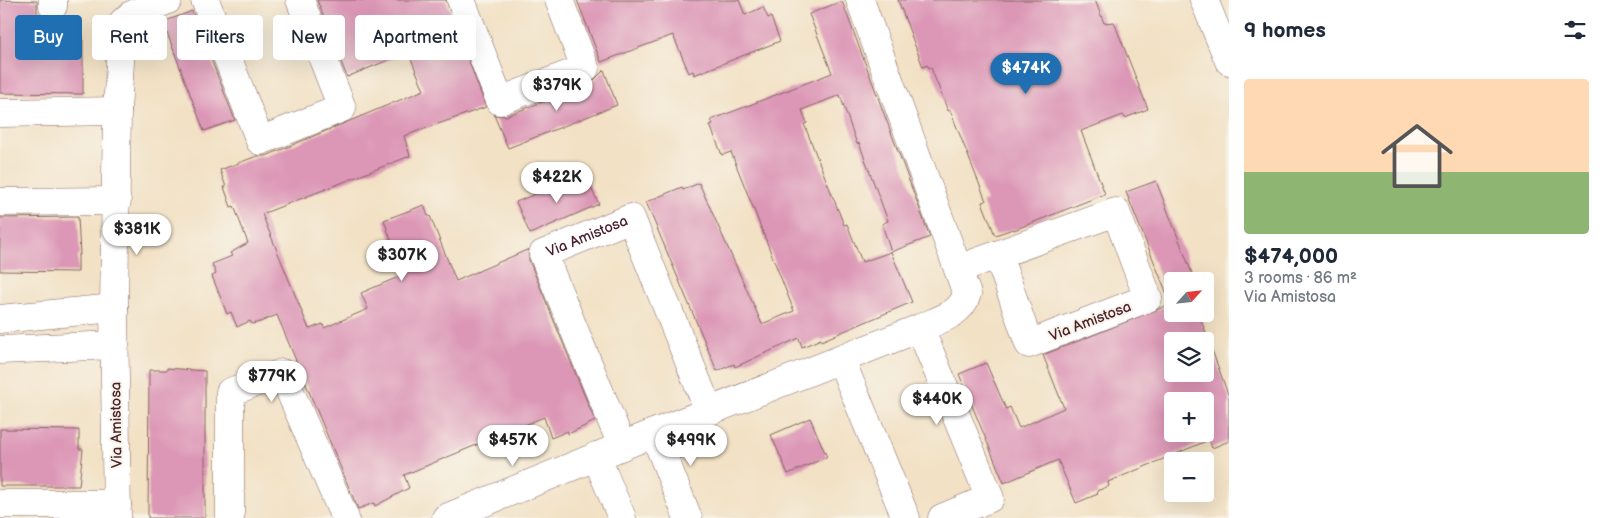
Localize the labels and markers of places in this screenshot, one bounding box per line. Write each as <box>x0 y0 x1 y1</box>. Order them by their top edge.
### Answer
pin: $474K <box>991 52 1061 95</box>
pin: $379K <box>522 70 592 112</box>
pin: $422K <box>522 162 592 204</box>
pin: $381K <box>102 214 172 256</box>
pin: $307K <box>367 240 437 282</box>
pin: $779K <box>237 360 307 403</box>
pin: $440K <box>902 384 972 426</box>
pin: $457K <box>478 424 548 467</box>
pin: $499K <box>656 424 726 467</box>

